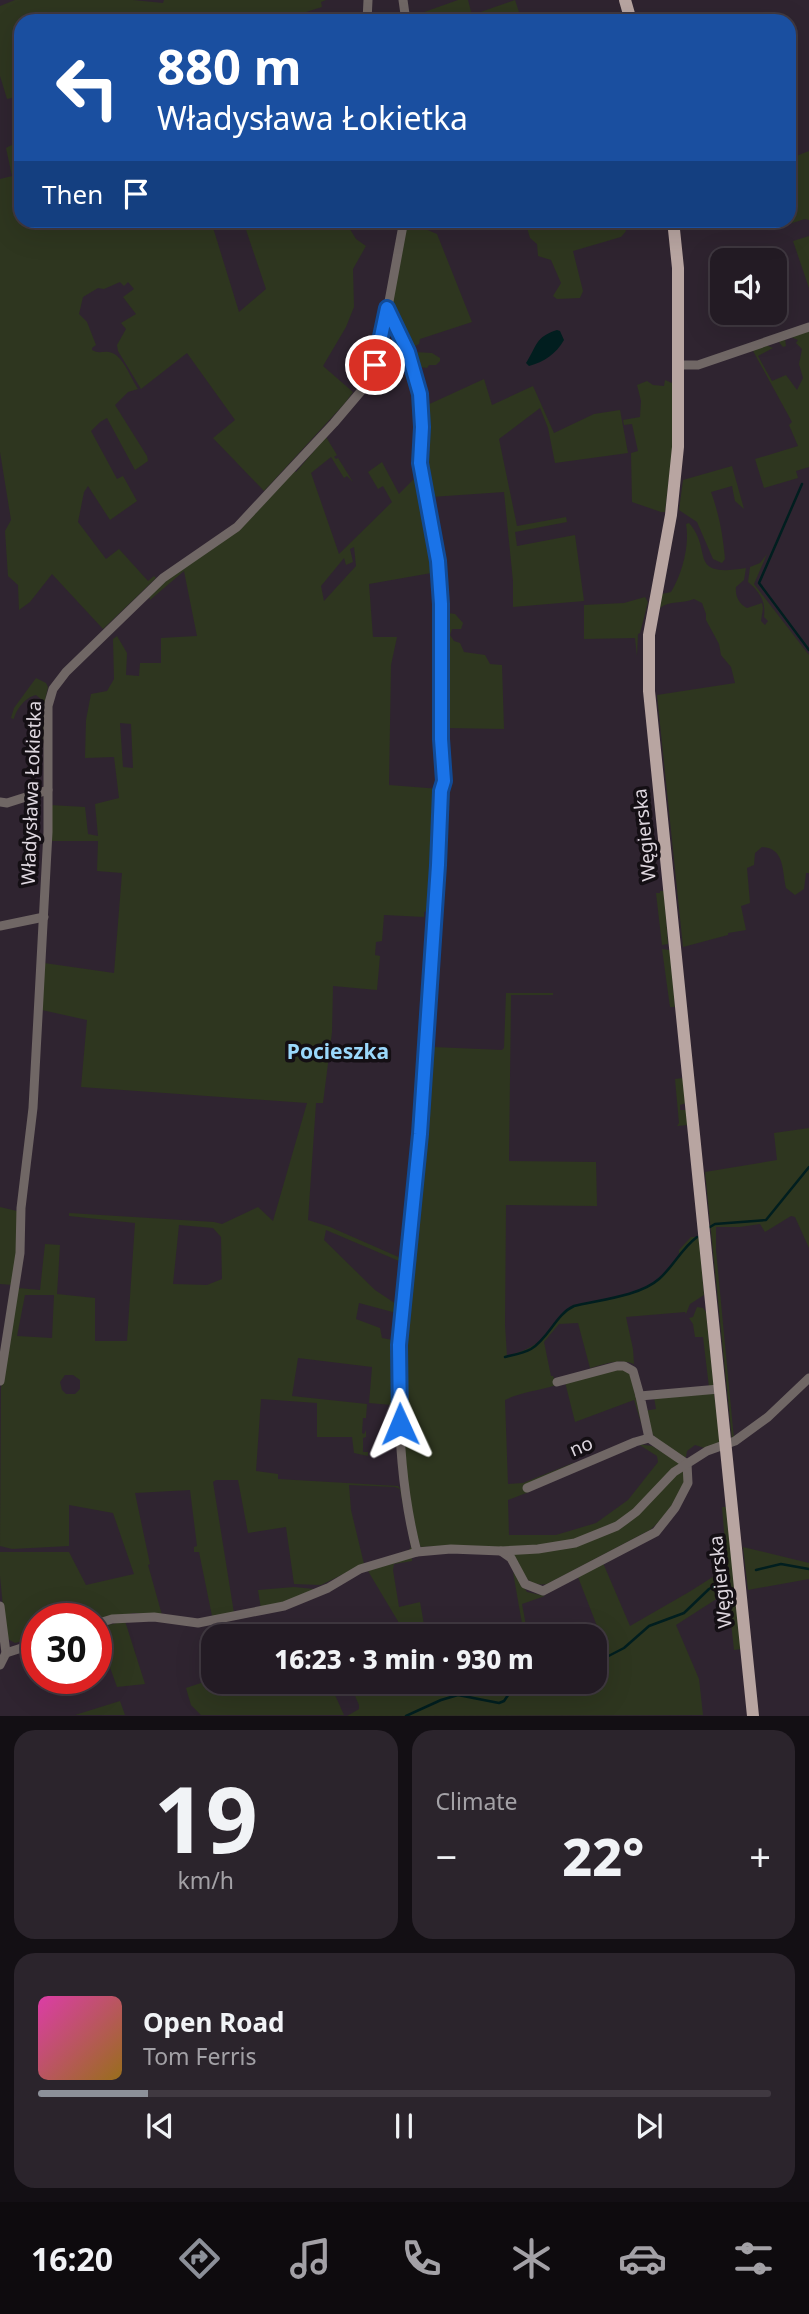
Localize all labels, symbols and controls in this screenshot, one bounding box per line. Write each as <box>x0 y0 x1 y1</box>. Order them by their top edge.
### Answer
text: 880 m <box>157 33 302 99</box>
icon: left <box>42 42 133 133</box>
text: Władysława Łokietka <box>157 96 468 139</box>
icon: arrive <box>117 175 155 213</box>
text: Then <box>42 176 103 212</box>
map controls <box>710 248 787 325</box>
button: sound <box>710 248 787 325</box>
pin <box>345 335 405 395</box>
icon: arrive <box>356 346 394 384</box>
street label: Władysława Łokietka <box>15 700 47 886</box>
street label: Węgierska <box>626 787 662 883</box>
district label: Pocieszka <box>287 1037 389 1065</box>
position arrow <box>363 1387 437 1461</box>
street label: no <box>565 1429 597 1463</box>
street label: Węgierska <box>702 1534 738 1630</box>
speed limit sign: 30 <box>21 1603 112 1694</box>
text: 16:23 · 3 min · 930 m <box>274 1641 534 1677</box>
text: 19 <box>154 1756 258 1880</box>
text: Climate <box>436 1785 518 1817</box>
text: 22° <box>562 1820 644 1891</box>
text: − <box>436 1830 457 1882</box>
text: + <box>749 1830 771 1882</box>
text: km/h <box>177 1864 234 1896</box>
text: Open Road <box>143 2004 285 2040</box>
text: Tom Ferris <box>143 2040 256 2072</box>
icon: previous <box>141 2107 179 2145</box>
icon: pause <box>385 2107 423 2145</box>
icon: next <box>630 2107 668 2145</box>
icon: directions <box>175 2234 224 2283</box>
icon: music <box>286 2234 335 2283</box>
icon: phone <box>397 2234 446 2283</box>
icon: climate <box>507 2234 556 2283</box>
icon: car <box>618 2234 667 2283</box>
icon: filters <box>729 2234 778 2283</box>
text: 16:20 <box>31 2237 113 2280</box>

